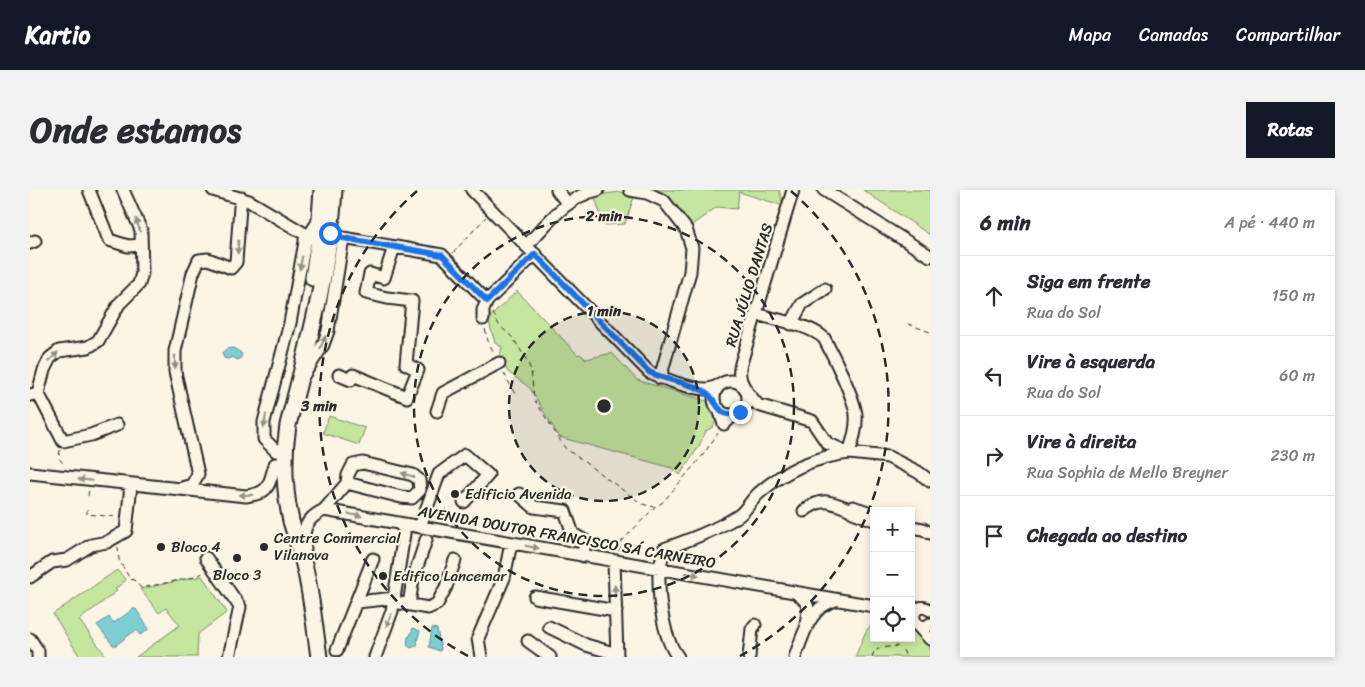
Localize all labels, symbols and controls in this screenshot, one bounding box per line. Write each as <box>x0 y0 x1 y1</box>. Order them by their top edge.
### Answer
text: Kartio <box>25 14 90 56</box>
text: Mapa <box>1069 19 1111 51</box>
text: Camadas <box>1139 19 1208 51</box>
text: Compartilhar <box>1236 19 1340 51</box>
text: Onde estamos <box>30 99 241 161</box>
button: Rotas <box>1246 102 1335 158</box>
text: 2 min <box>585 203 623 229</box>
text: 6 min <box>980 204 1031 242</box>
text: A pé · 440 m <box>1225 208 1315 237</box>
one-way arrow <box>134 217 142 232</box>
street label: RUA JÚLIO DANTAS <box>718 219 780 350</box>
route start <box>319 222 342 245</box>
one-way arrow <box>233 239 241 255</box>
one-way arrow <box>297 255 305 271</box>
text: Siga em frente <box>1027 265 1150 298</box>
text: 150 m <box>1272 281 1315 310</box>
icon: ahead <box>980 282 1008 310</box>
text: 1 min <box>587 298 622 324</box>
text: Rua do Sol <box>1027 298 1101 327</box>
one-way arrow <box>320 335 328 349</box>
text: Vire à esquerda <box>1027 345 1155 378</box>
one-way arrow <box>47 351 59 363</box>
one-way arrow <box>171 354 179 370</box>
text: 60 m <box>1279 361 1315 390</box>
icon: left <box>980 362 1008 390</box>
text: Rua do Sol <box>1027 378 1101 407</box>
text: 3 min <box>300 393 338 419</box>
centre of rings <box>595 397 613 415</box>
route end <box>729 401 752 424</box>
one-way arrow <box>261 414 269 430</box>
text: Vire à direita <box>1027 425 1136 458</box>
text: 230 m <box>1270 441 1315 470</box>
icon: right <box>980 442 1008 470</box>
text: Rua Sophia de Mello Breyner <box>1027 458 1228 487</box>
one-way arrow <box>400 470 415 478</box>
one-way arrow <box>76 476 92 484</box>
place label: Edificio Avenida <box>465 481 572 507</box>
marker: Edificio Avenida <box>449 488 461 500</box>
one-way arrow <box>238 491 254 499</box>
street label: AVENIDA DOUTOR FRANCISCO SÁ CARNEIRO <box>415 498 718 576</box>
map controls <box>870 507 915 642</box>
button: + <box>870 507 915 552</box>
one-way arrow <box>347 512 363 520</box>
text: Chegada ao destino <box>1027 519 1187 552</box>
icon: arrive <box>980 522 1008 550</box>
place label: Centre Commercial Vilanova <box>274 525 401 568</box>
place label: Bloco 4 <box>171 534 221 560</box>
marker: Bloco 4 <box>155 541 167 553</box>
marker: Centre Commercial Vilanova <box>258 541 270 553</box>
one-way arrow <box>524 543 540 551</box>
marker: Bloco 3 <box>231 552 243 564</box>
button: − <box>870 552 915 597</box>
place label: Bloco 3 <box>213 562 261 588</box>
place label: Edifico Lancemar <box>393 563 507 589</box>
marker: Edifico Lancemar <box>377 570 389 582</box>
one-way arrow <box>684 571 700 579</box>
one-way arrow <box>611 583 619 599</box>
button: locate <box>870 597 915 642</box>
one-way arrow <box>385 613 393 628</box>

